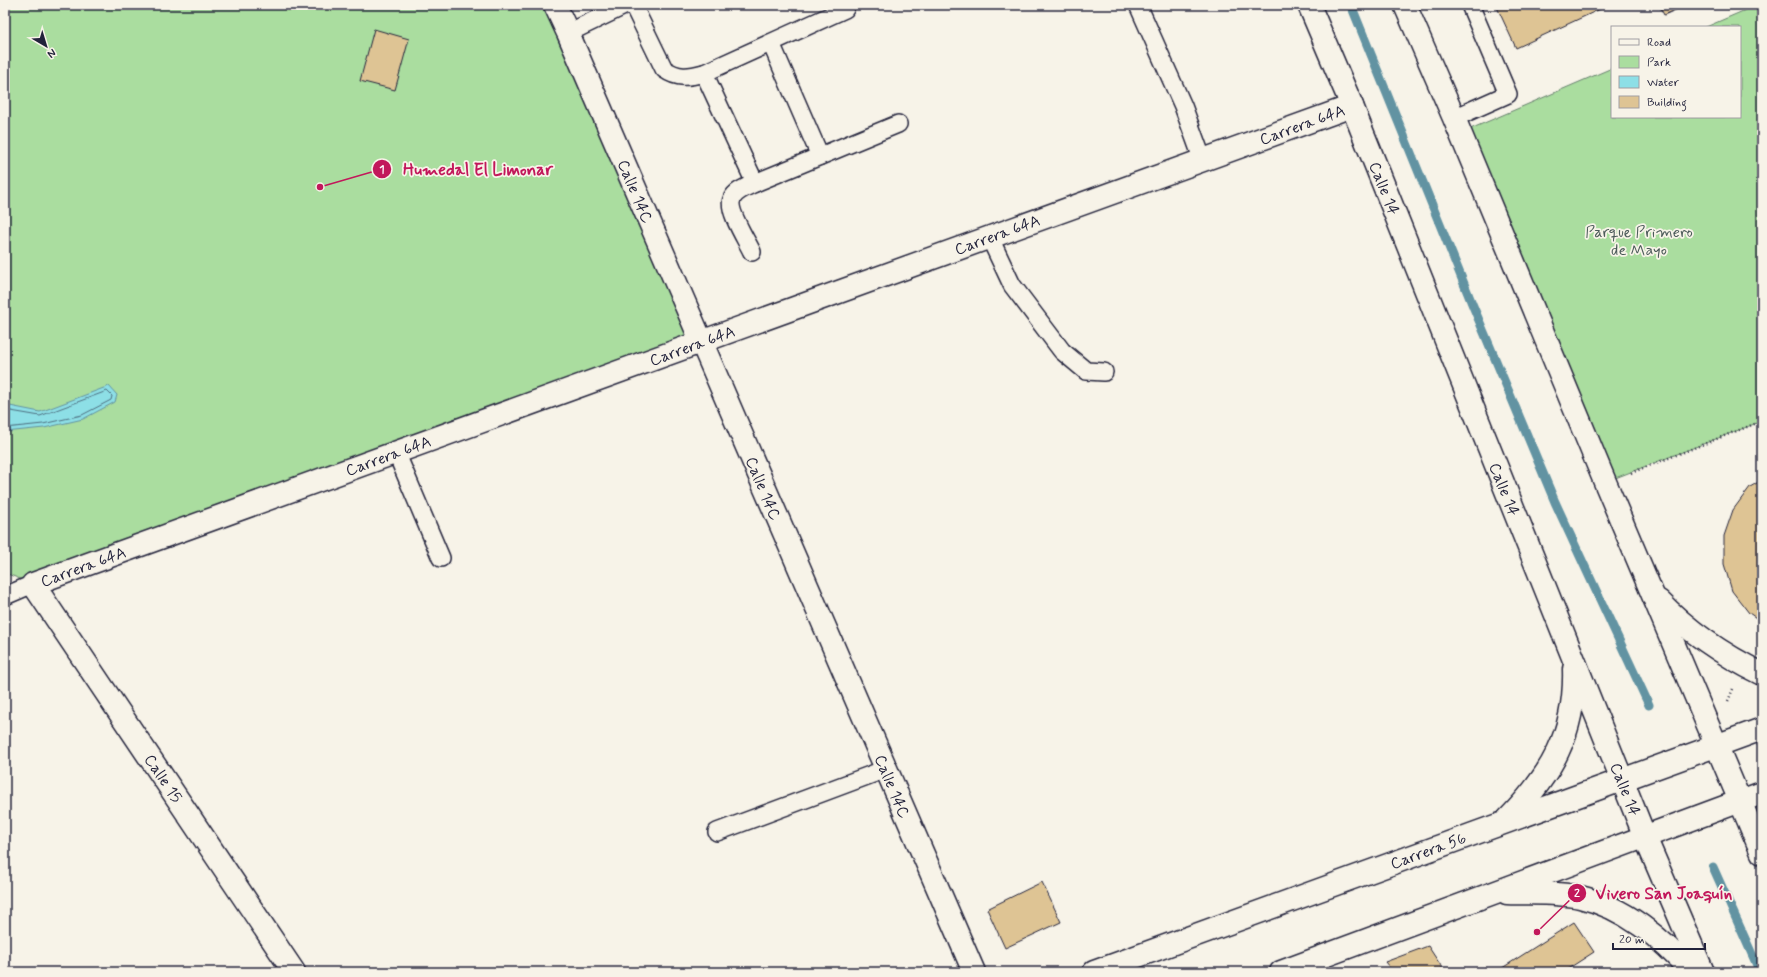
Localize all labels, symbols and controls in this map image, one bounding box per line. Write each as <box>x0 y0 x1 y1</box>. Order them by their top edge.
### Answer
north arrow <box>26 26 66 66</box>
legend <box>1611 26 1741 118</box>
text: Road <box>1647 35 1671 51</box>
text: N <box>44 45 59 61</box>
text: Park <box>1647 55 1671 71</box>
text: Water <box>1647 75 1679 91</box>
text: Building <box>1647 95 1687 112</box>
street label: Carrera 64A <box>1257 100 1348 151</box>
callout: Humedal El Limonar <box>372 154 565 183</box>
street label: Calle 14C <box>612 157 657 227</box>
text: Humedal El Limonar <box>403 159 554 181</box>
street label: Calle 14 <box>1363 159 1404 219</box>
text: 1 <box>379 162 385 178</box>
street label: Carrera 64A <box>952 210 1043 261</box>
park label: Parque Primero de Mayo <box>1585 222 1693 261</box>
street label: Carrera 64A <box>647 321 738 372</box>
street label: Carrera 64A <box>343 431 434 482</box>
street label: Calle 14C <box>740 454 785 524</box>
street label: Calle 14 <box>1483 460 1524 520</box>
street label: Carrera 64A <box>38 542 129 593</box>
street label: Calle 15 <box>139 750 187 807</box>
street label: Calle 14C <box>869 752 914 822</box>
street label: Calle 14 <box>1604 760 1645 820</box>
street label: Carrera 56 <box>1388 828 1470 875</box>
callout: Vivero San Joaquín <box>1567 878 1741 907</box>
text: Vivero San Joaquín <box>1596 883 1733 905</box>
text: 2 <box>1574 886 1580 902</box>
scale bar <box>1613 925 1705 951</box>
text: 20 m <box>1619 932 1645 948</box>

